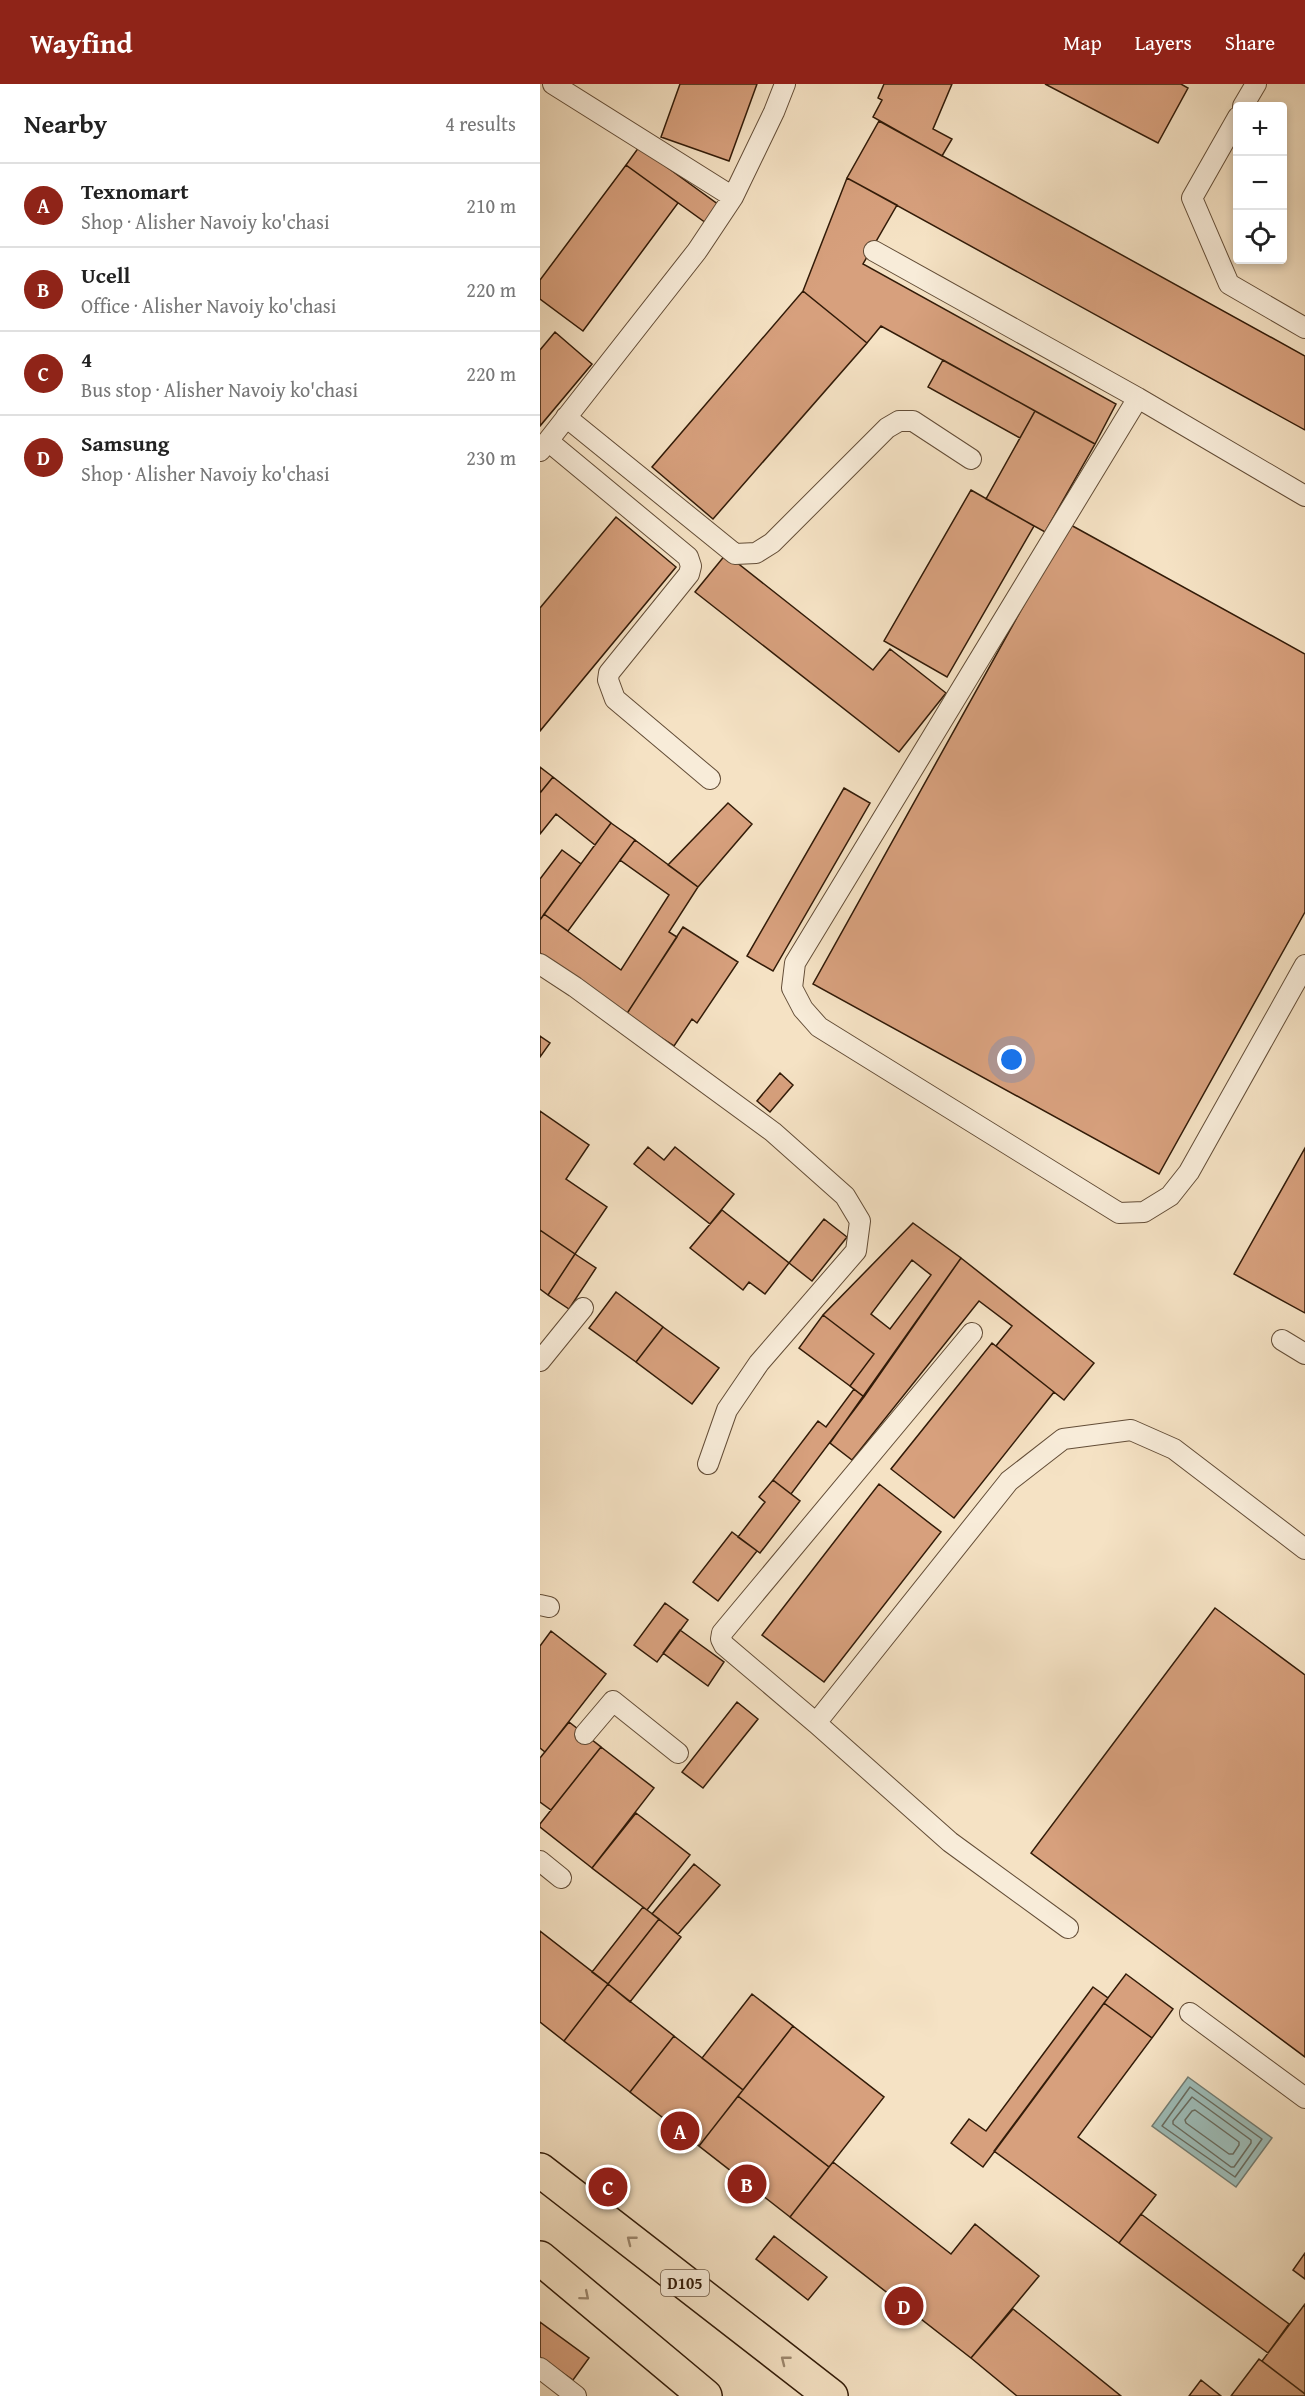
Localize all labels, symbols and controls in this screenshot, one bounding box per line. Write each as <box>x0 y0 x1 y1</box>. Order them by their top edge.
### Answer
text: Wayfind <box>30 22 132 63</box>
text: Map <box>1063 27 1102 58</box>
text: Layers <box>1135 27 1192 58</box>
text: Share <box>1225 27 1275 58</box>
map controls <box>1233 102 1287 264</box>
button: + <box>1233 102 1287 156</box>
text: Nearby <box>24 104 107 143</box>
text: 4 results <box>445 109 516 138</box>
button: − <box>1233 156 1287 210</box>
text: Texnomart <box>81 175 188 207</box>
text: A <box>37 191 50 220</box>
text: 210 m <box>466 191 516 220</box>
text: Shop · Alisher Navoiy ko'chasi <box>81 207 330 236</box>
button: locate <box>1233 210 1287 264</box>
text: Ucell <box>81 259 130 291</box>
text: B <box>37 275 50 304</box>
text: 220 m <box>466 275 516 304</box>
text: Office · Alisher Navoiy ko'chasi <box>81 291 336 320</box>
text: 4 <box>81 343 92 375</box>
text: C <box>38 359 49 388</box>
text: 220 m <box>466 359 516 388</box>
text: Bus stop · Alisher Navoiy ko'chasi <box>81 375 358 404</box>
text: Samsung <box>81 427 169 459</box>
text: D <box>37 443 50 472</box>
text: 230 m <box>466 443 516 472</box>
text: Shop · Alisher Navoiy ko'chasi <box>81 459 330 488</box>
your location <box>997 1045 1026 1074</box>
pin: A <box>660 2108 700 2154</box>
pin: B <box>728 2162 766 2206</box>
pin: C <box>588 2164 628 2210</box>
one-way arrow <box>627 2237 638 2248</box>
road number: D105 <box>661 2270 709 2296</box>
pin: D <box>884 2284 924 2328</box>
one-way arrow <box>578 2289 589 2300</box>
one-way arrow <box>780 2357 791 2368</box>

